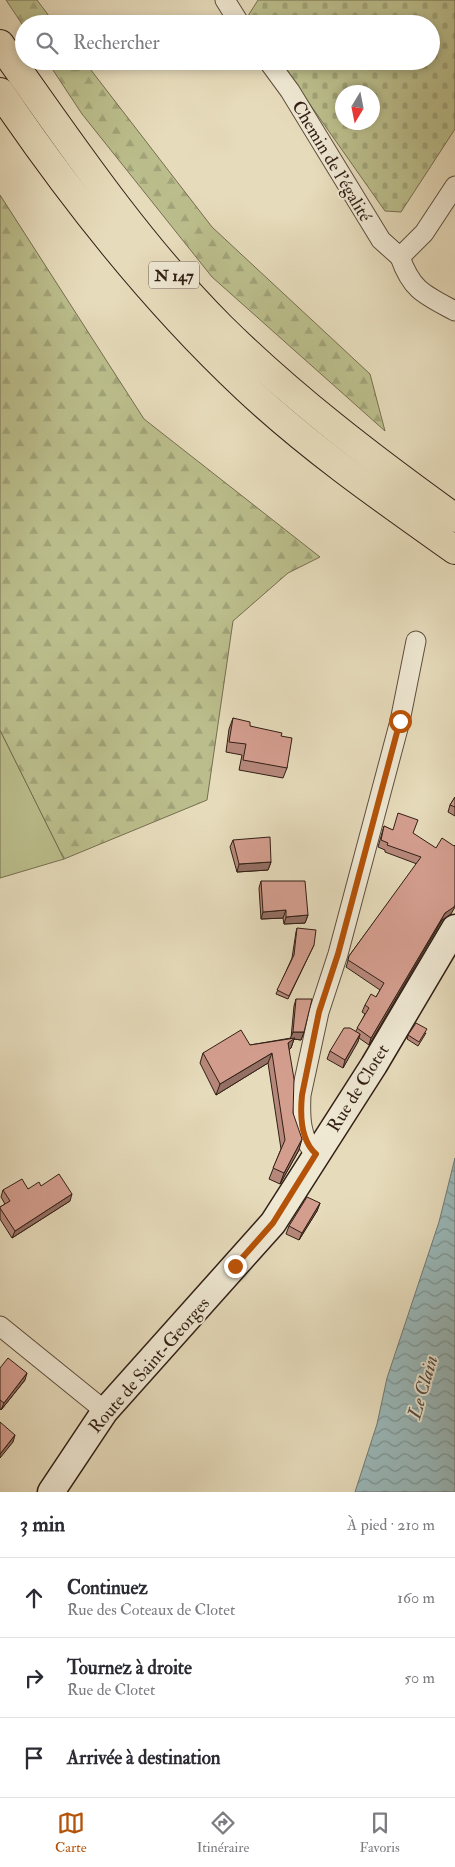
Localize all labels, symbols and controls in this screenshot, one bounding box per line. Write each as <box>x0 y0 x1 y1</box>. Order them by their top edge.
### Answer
search box <box>15 15 440 70</box>
icon: search <box>33 29 61 57</box>
text: Rechercher <box>73 31 160 55</box>
north arrow <box>335 85 380 130</box>
street label: Chemin de l'égalité <box>286 96 377 226</box>
road number: N 147 <box>149 262 199 288</box>
route start <box>389 710 412 733</box>
street label: Rue de Clotet <box>322 1040 395 1136</box>
route end <box>224 1255 247 1278</box>
street label: Route de Saint-Georges <box>84 1292 215 1438</box>
water label: Le Clain <box>402 1353 443 1423</box>
text: 3 min <box>20 1511 65 1538</box>
text: À pied · 210 m <box>347 1515 435 1535</box>
text: Continuez <box>67 1576 148 1600</box>
icon: ahead <box>20 1584 48 1612</box>
text: 160 m <box>397 1588 435 1608</box>
text: Rue des Coteaux de Clotet <box>67 1600 235 1620</box>
text: Tournez à droite <box>67 1656 192 1680</box>
icon: right <box>20 1664 48 1692</box>
text: 50 m <box>404 1668 435 1688</box>
text: Rue de Clotet <box>67 1680 155 1700</box>
icon: arrive <box>20 1744 48 1772</box>
text: Arrivée à destination <box>67 1746 221 1770</box>
tab: Carte <box>55 1809 87 1856</box>
tab: Itinéraire <box>197 1809 249 1856</box>
tab: Favoris <box>360 1809 400 1856</box>

